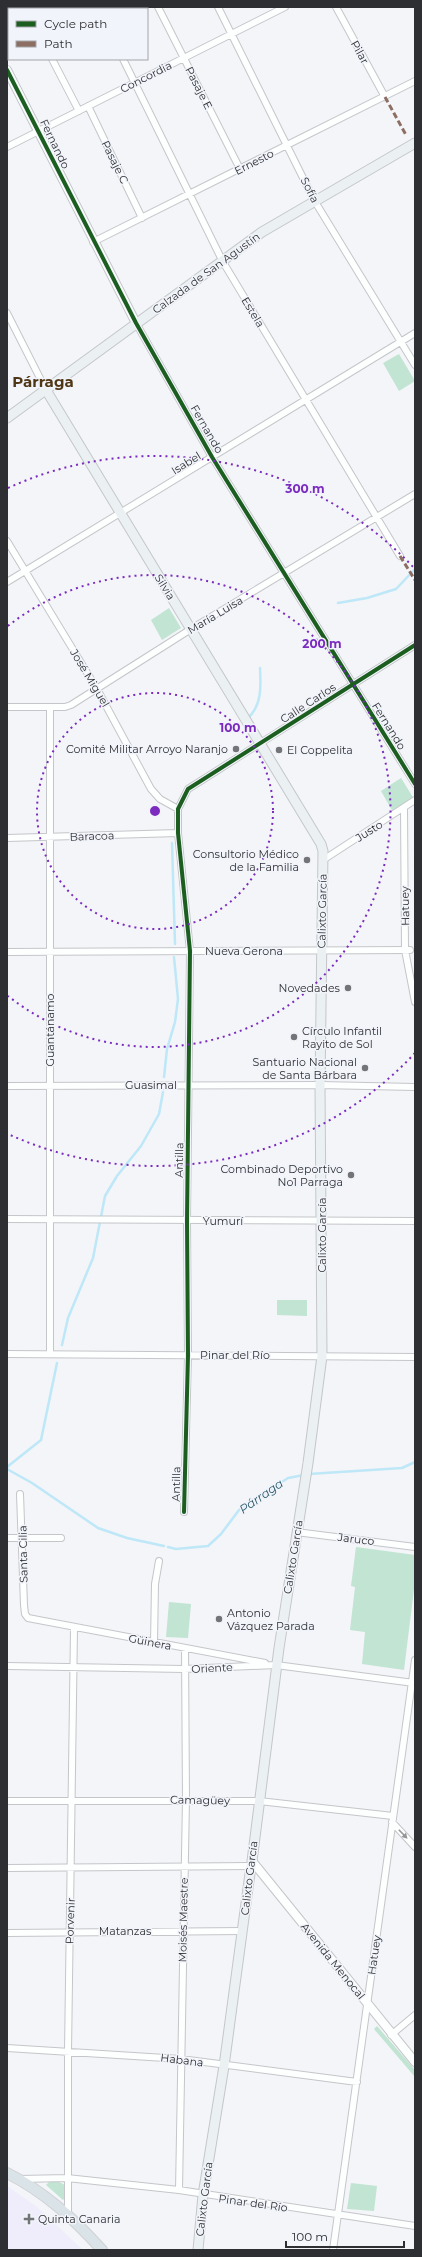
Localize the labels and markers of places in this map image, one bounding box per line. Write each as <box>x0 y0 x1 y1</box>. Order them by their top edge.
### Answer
place label: Comité Militar Arroyo Naranjo <box>66 742 228 756</box>
place label: El Coppelita <box>287 743 353 757</box>
marker: Comité Militar Arroyo Naranjo <box>231 744 241 754</box>
marker: El Coppelita <box>274 745 284 755</box>
centre of rings <box>148 804 162 818</box>
place label: Consultorio Médico de la Familia <box>193 847 299 874</box>
marker: Consultorio Médico de la Familia <box>302 855 312 865</box>
place label: Novedades <box>278 981 341 995</box>
marker: Novedades <box>343 983 353 993</box>
place label: Círculo Infantil Rayito de Sol <box>302 1024 382 1051</box>
marker: Círculo Infantil Rayito de Sol <box>289 1032 299 1042</box>
place label: Santuario Nacional de Santa Bárbara <box>253 1055 357 1082</box>
marker: Santuario Nacional de Santa Bárbara <box>360 1063 370 1073</box>
place label: Combinado Deportivo No1 Parraga <box>221 1162 343 1189</box>
marker: Combinado Deportivo No1 Parraga <box>346 1170 356 1180</box>
place label: Antonio Vázquez Parada <box>227 1606 315 1633</box>
marker: Antonio Vázquez Parada <box>214 1614 224 1624</box>
place label: Quinta Canaria <box>38 2212 121 2226</box>
marker: Quinta Canaria <box>23 2213 35 2225</box>

